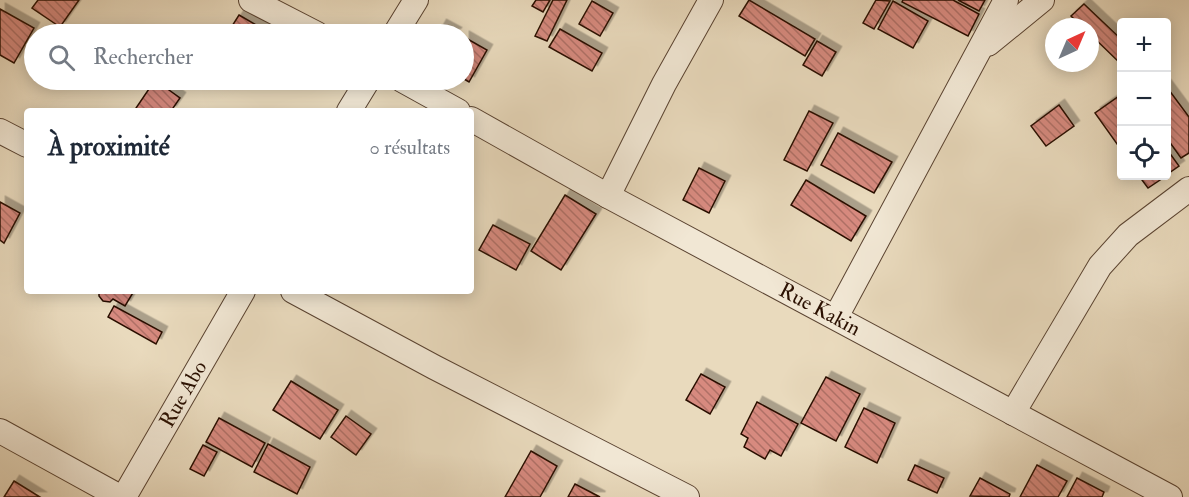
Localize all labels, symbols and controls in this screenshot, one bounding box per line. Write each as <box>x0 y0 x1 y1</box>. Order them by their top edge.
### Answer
north arrow <box>1045 18 1099 72</box>
map controls <box>1117 18 1171 180</box>
button: + <box>1117 18 1171 72</box>
search box <box>24 24 474 90</box>
icon: search <box>45 41 78 74</box>
text: Rechercher <box>93 43 193 71</box>
button: − <box>1117 72 1171 126</box>
button: locate <box>1117 126 1171 180</box>
text: À proximité <box>48 131 170 163</box>
text: 0 résultats <box>370 135 450 160</box>
street label: Rue Kakin <box>774 277 865 342</box>
street label: Rue Abo <box>154 356 213 432</box>

